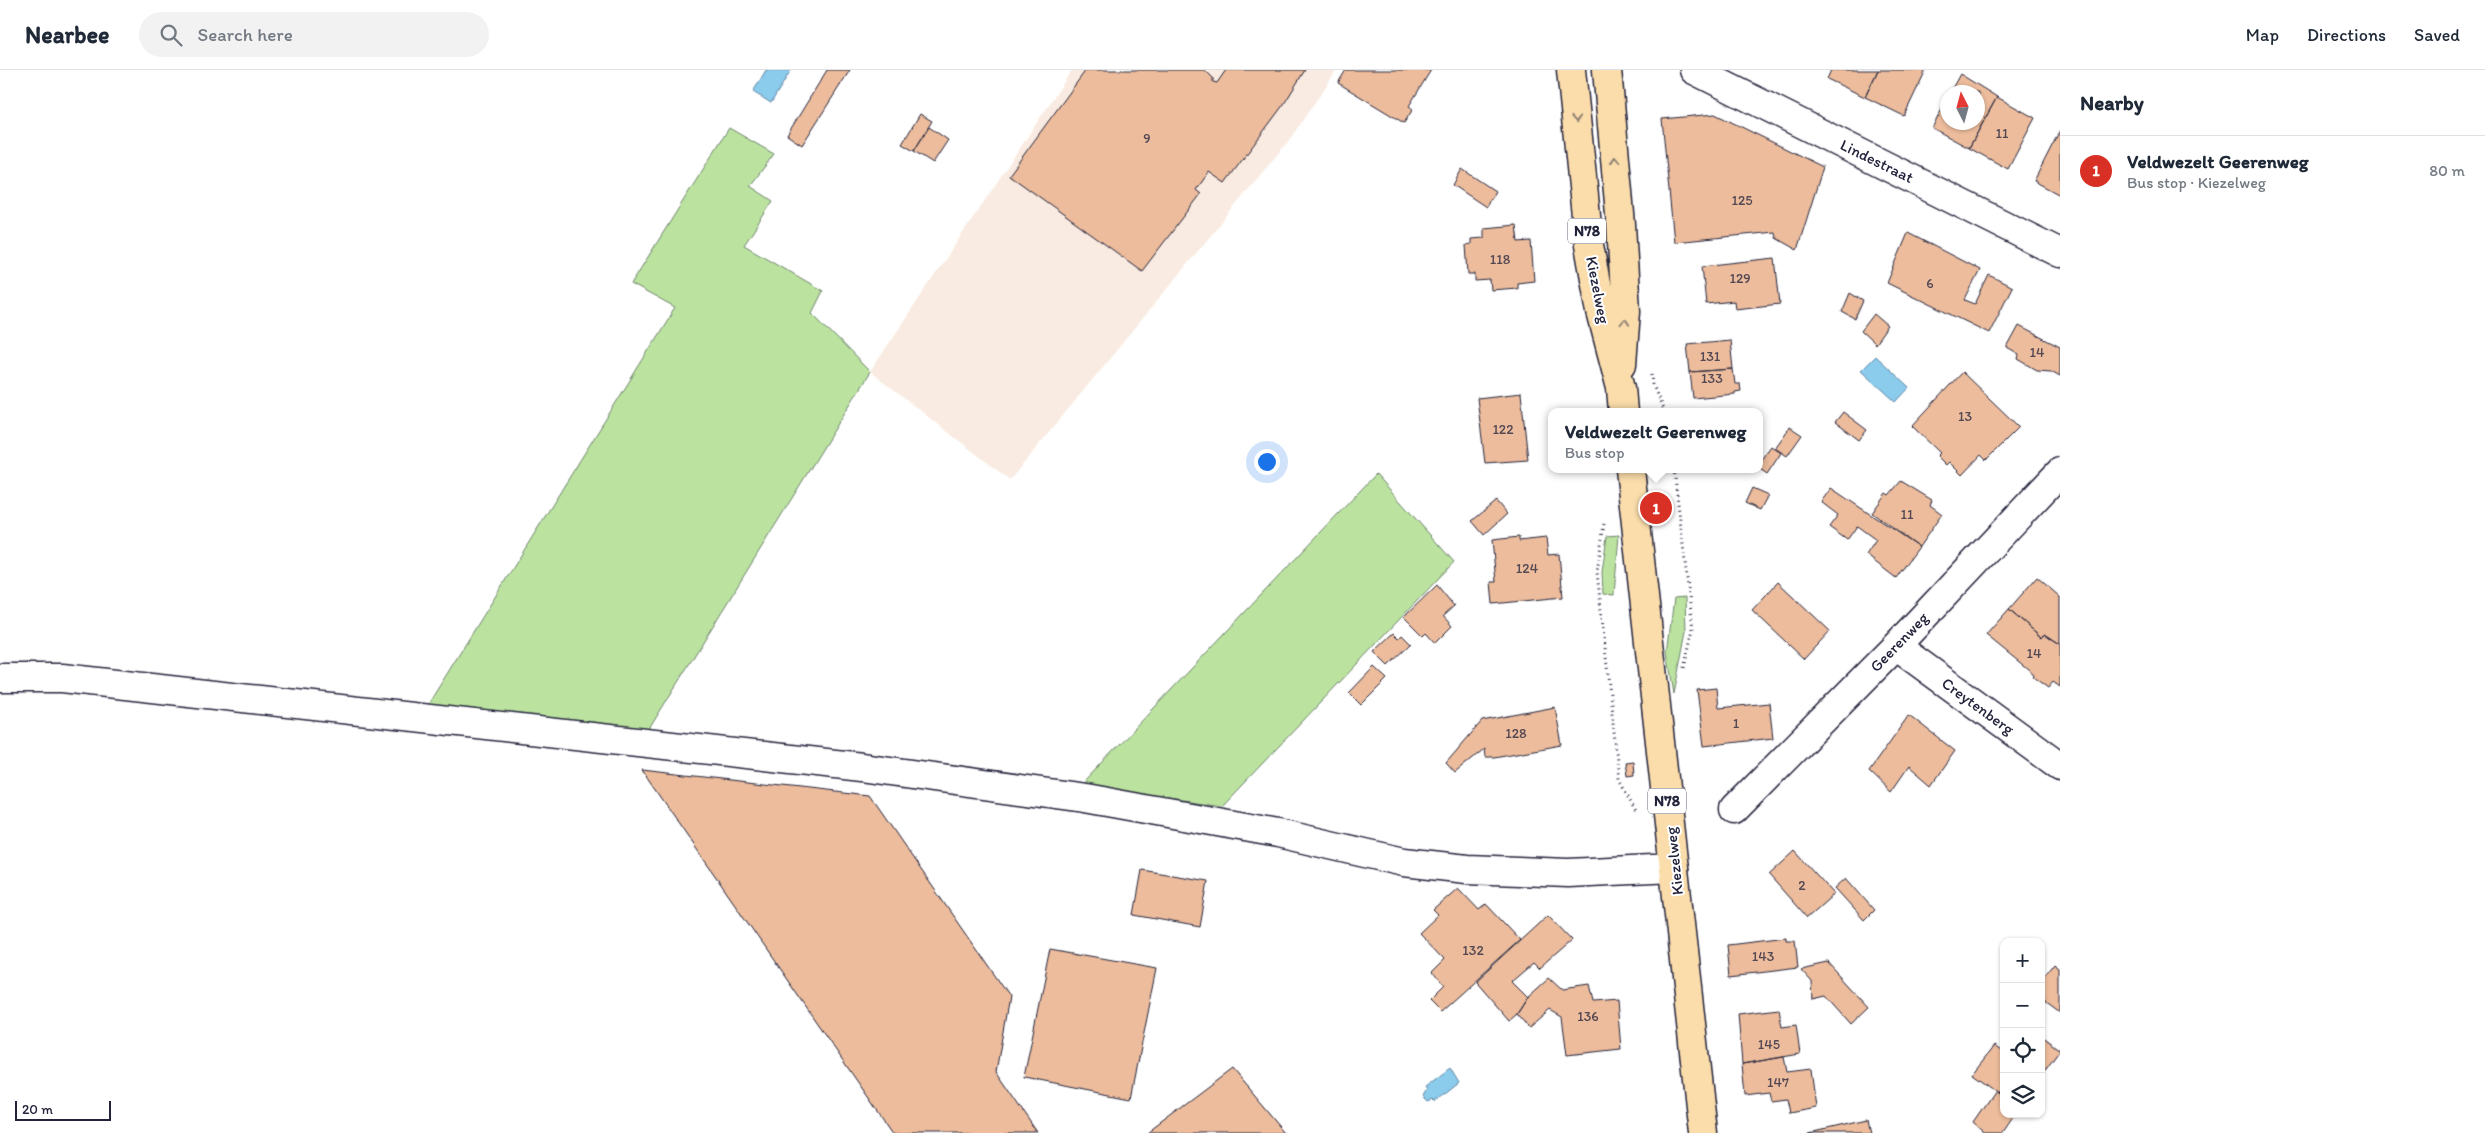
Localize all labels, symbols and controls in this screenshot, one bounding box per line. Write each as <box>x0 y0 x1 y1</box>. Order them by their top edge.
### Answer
search box <box>139 12 489 57</box>
text: Nearbee <box>25 20 109 49</box>
icon: search <box>157 21 185 49</box>
text: Search here <box>197 23 293 46</box>
text: Map <box>2246 24 2279 46</box>
text: Directions <box>2307 24 2386 46</box>
text: Saved <box>2414 24 2460 46</box>
north arrow <box>1940 85 1985 130</box>
text: Nearby <box>2080 90 2144 115</box>
one-way arrow <box>1570 115 1581 123</box>
house number: 11 <box>1996 125 2009 142</box>
house number: 9 <box>1143 130 1151 147</box>
street label: Lindestraat <box>1837 135 1917 187</box>
text: Veldwezelt Geerenweg <box>2127 150 2309 173</box>
one-way arrow <box>1610 156 1621 164</box>
text: 1 <box>2092 161 2100 180</box>
text: 80 m <box>2429 161 2465 180</box>
text: Bus stop · Kiezelweg <box>2127 173 2266 192</box>
house number: 125 <box>1731 192 1753 209</box>
road number: N78 <box>1568 218 1606 244</box>
house number: 118 <box>1490 251 1511 268</box>
street label: Kiezelweg <box>1582 255 1614 326</box>
house number: 129 <box>1729 270 1751 287</box>
house number: 6 <box>1926 275 1934 292</box>
one-way arrow <box>1620 318 1631 326</box>
house number: 14 <box>2030 344 2045 361</box>
house number: 131 <box>1700 348 1721 365</box>
house number: 133 <box>1701 370 1723 387</box>
popup <box>1548 408 1763 473</box>
house number: 13 <box>1958 408 1972 425</box>
text: Veldwezelt Geerenweg <box>1565 420 1746 443</box>
house number: 122 <box>1492 421 1514 438</box>
text: Bus stop <box>1565 443 1624 462</box>
your location <box>1254 449 1280 475</box>
pin: 1 <box>1640 489 1672 527</box>
house number: 11 <box>1901 506 1914 523</box>
house number: 124 <box>1516 560 1539 577</box>
street label: Geerenweg <box>1866 608 1933 676</box>
house number: 14 <box>2027 645 2042 662</box>
street label: Creytenberg <box>1938 673 2019 739</box>
house number: 1 <box>1733 715 1740 732</box>
house number: 128 <box>1505 725 1527 742</box>
road number: N78 <box>1648 788 1686 814</box>
street label: Kiezelweg <box>1661 825 1687 896</box>
house number: 2 <box>1798 877 1806 894</box>
map controls <box>2000 938 2045 1118</box>
button: + <box>2000 938 2045 983</box>
house number: 132 <box>1462 942 1484 959</box>
house number: 143 <box>1752 948 1775 965</box>
button: − <box>2000 983 2045 1028</box>
house number: 136 <box>1577 1008 1599 1025</box>
button: locate <box>2000 1028 2045 1073</box>
house number: 145 <box>1758 1036 1780 1053</box>
button: layers <box>2000 1073 2045 1118</box>
house number: 147 <box>1767 1074 1789 1091</box>
scale bar <box>15 1098 111 1121</box>
text: 20 m <box>22 1101 53 1118</box>

